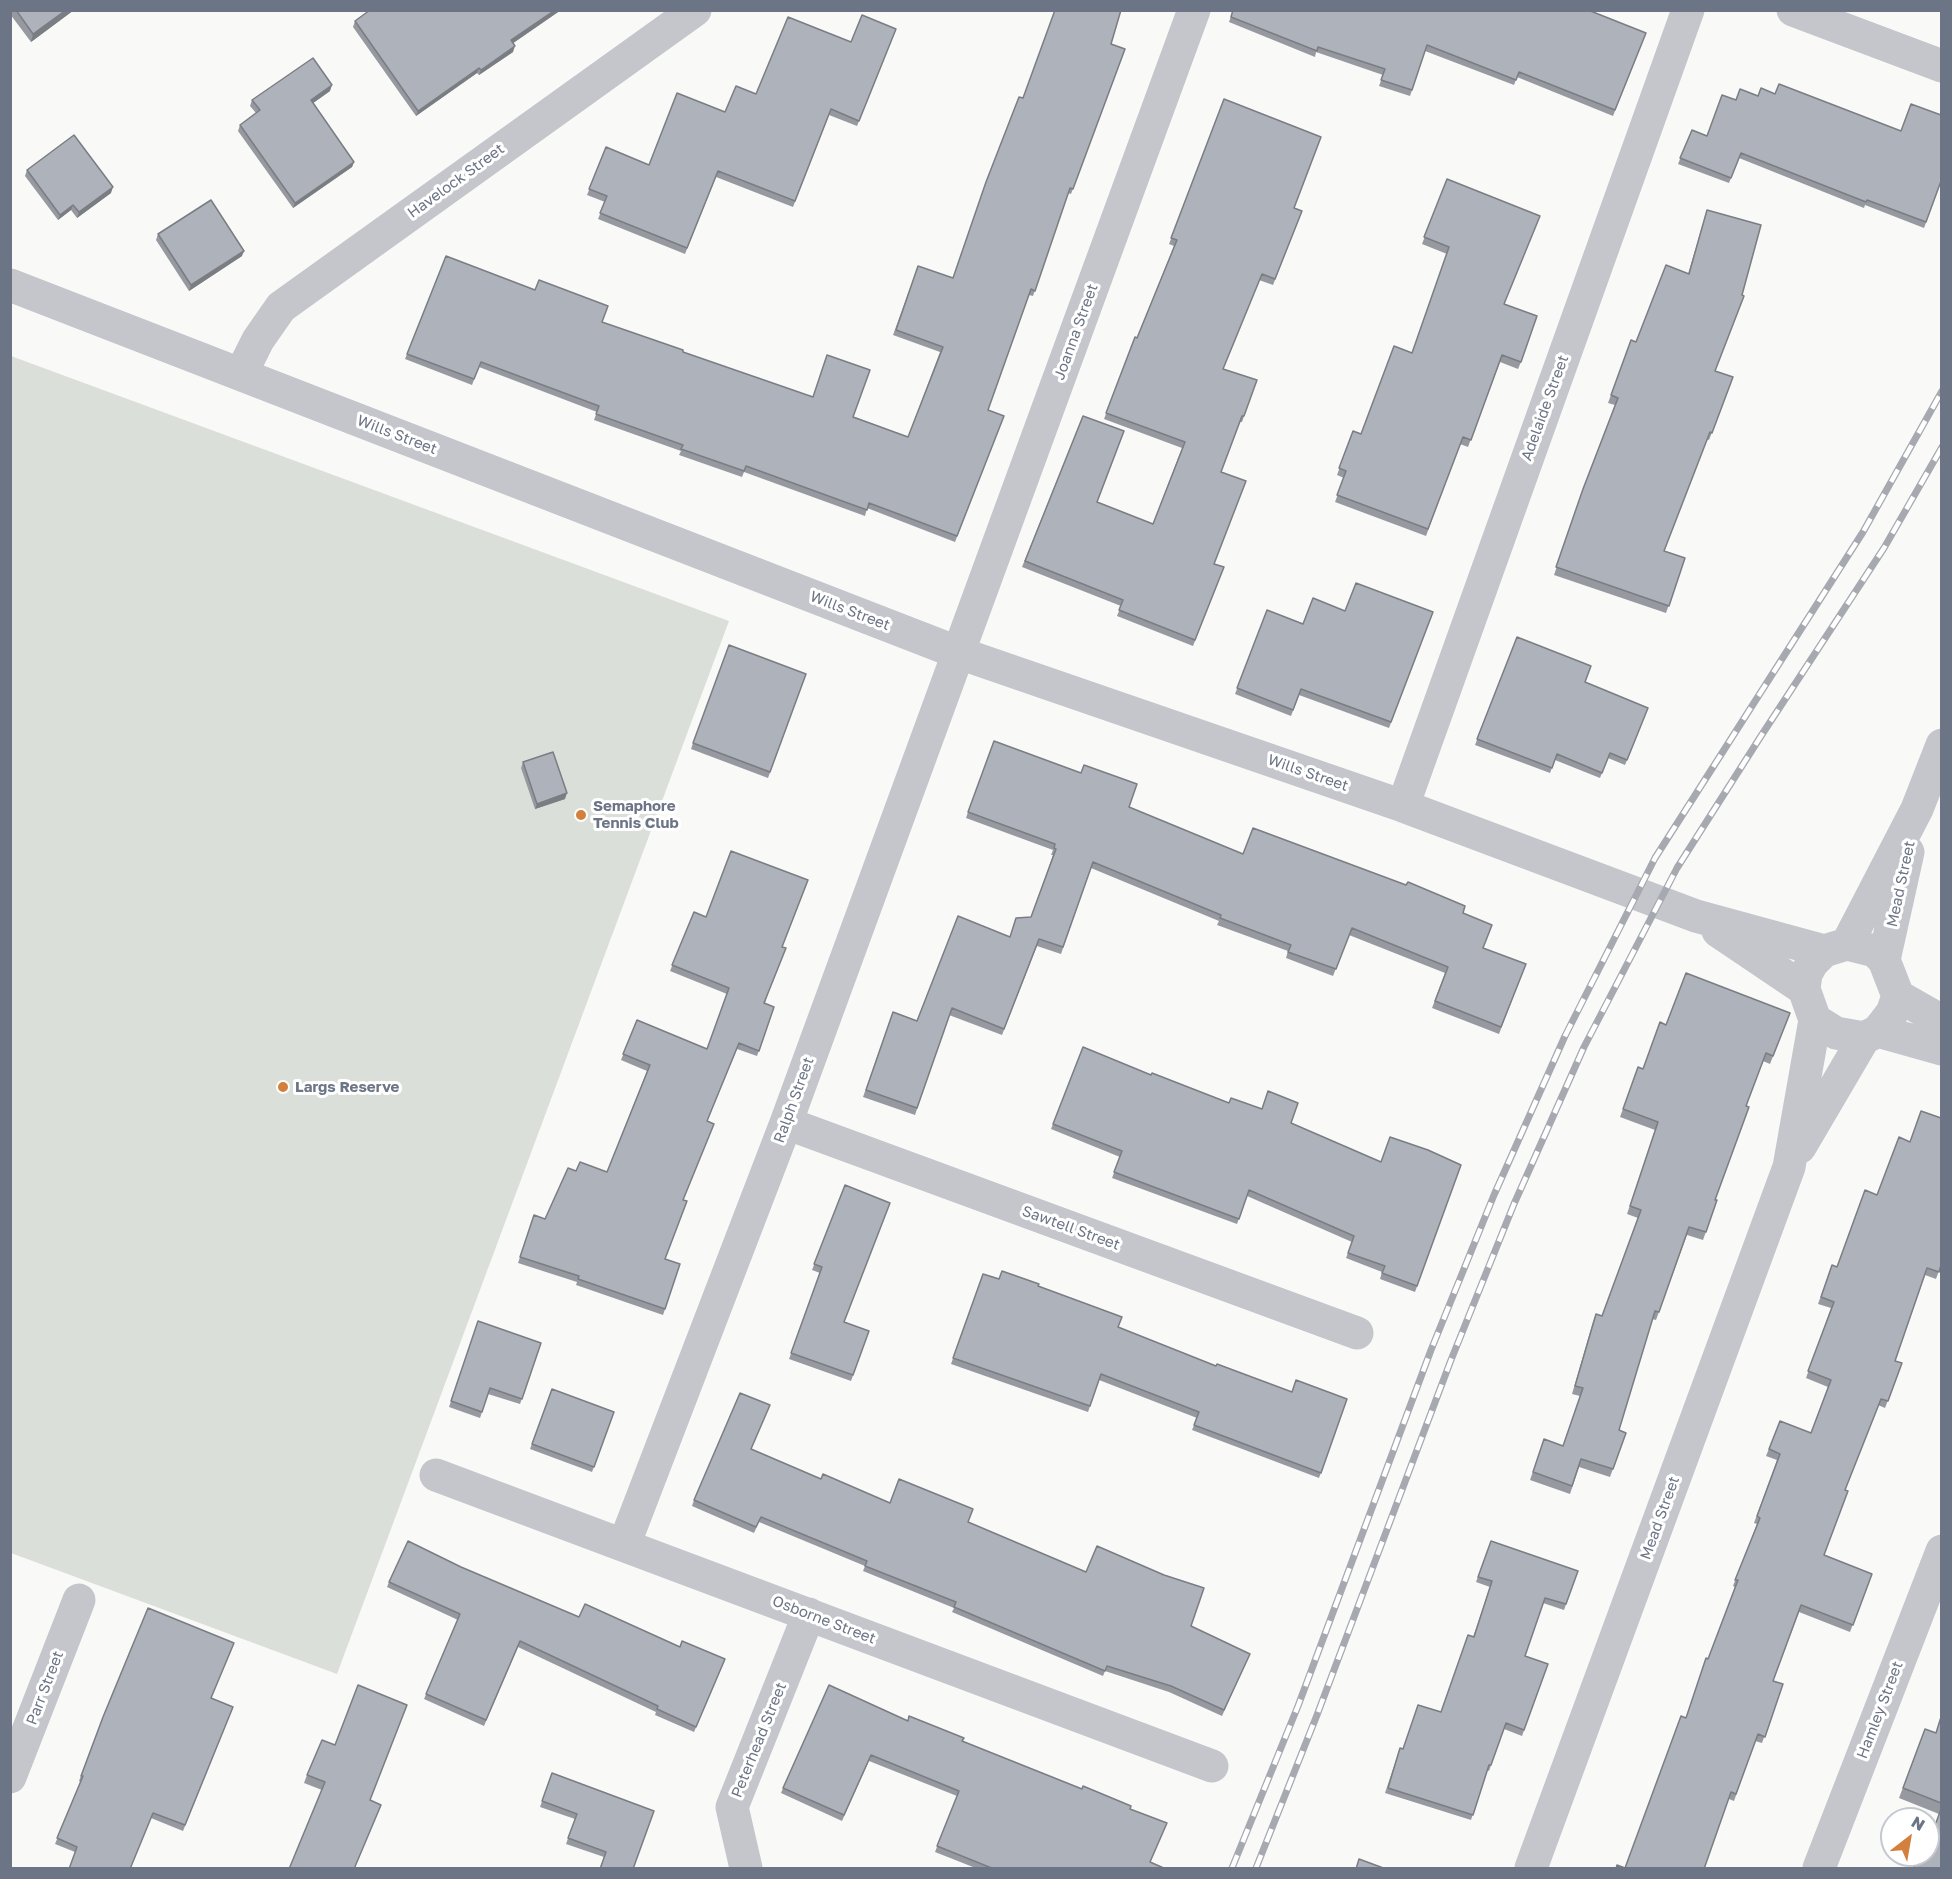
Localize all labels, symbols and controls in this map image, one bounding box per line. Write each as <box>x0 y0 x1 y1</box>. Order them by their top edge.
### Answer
street label: Havelock Street <box>404 140 508 222</box>
street label: Joanna Street <box>1050 282 1102 382</box>
street label: Adelaide Street <box>1518 353 1572 463</box>
street label: Wills Street <box>355 412 439 458</box>
street label: Wills Street <box>808 588 892 634</box>
street label: Wills Street <box>1265 751 1351 795</box>
place label: Semaphore Tennis Club <box>593 797 679 832</box>
marker: Semaphore Tennis Club <box>574 808 588 822</box>
street label: Mead Street <box>1883 839 1919 929</box>
street label: Ralph Street <box>770 1055 818 1145</box>
place label: Largs Reserve <box>295 1078 399 1096</box>
marker: Largs Reserve <box>276 1080 290 1094</box>
street label: Sawtell Street <box>1020 1202 1122 1254</box>
street label: Mead Street <box>1637 1474 1683 1562</box>
street label: Osborne Street <box>770 1592 878 1648</box>
street label: Parr Street <box>23 1648 67 1728</box>
street label: Hamley Street <box>1853 1659 1907 1761</box>
street label: Peterhead Street <box>728 1680 790 1800</box>
north arrow <box>1880 1807 1940 1867</box>
text: N <box>1908 1812 1929 1835</box>

